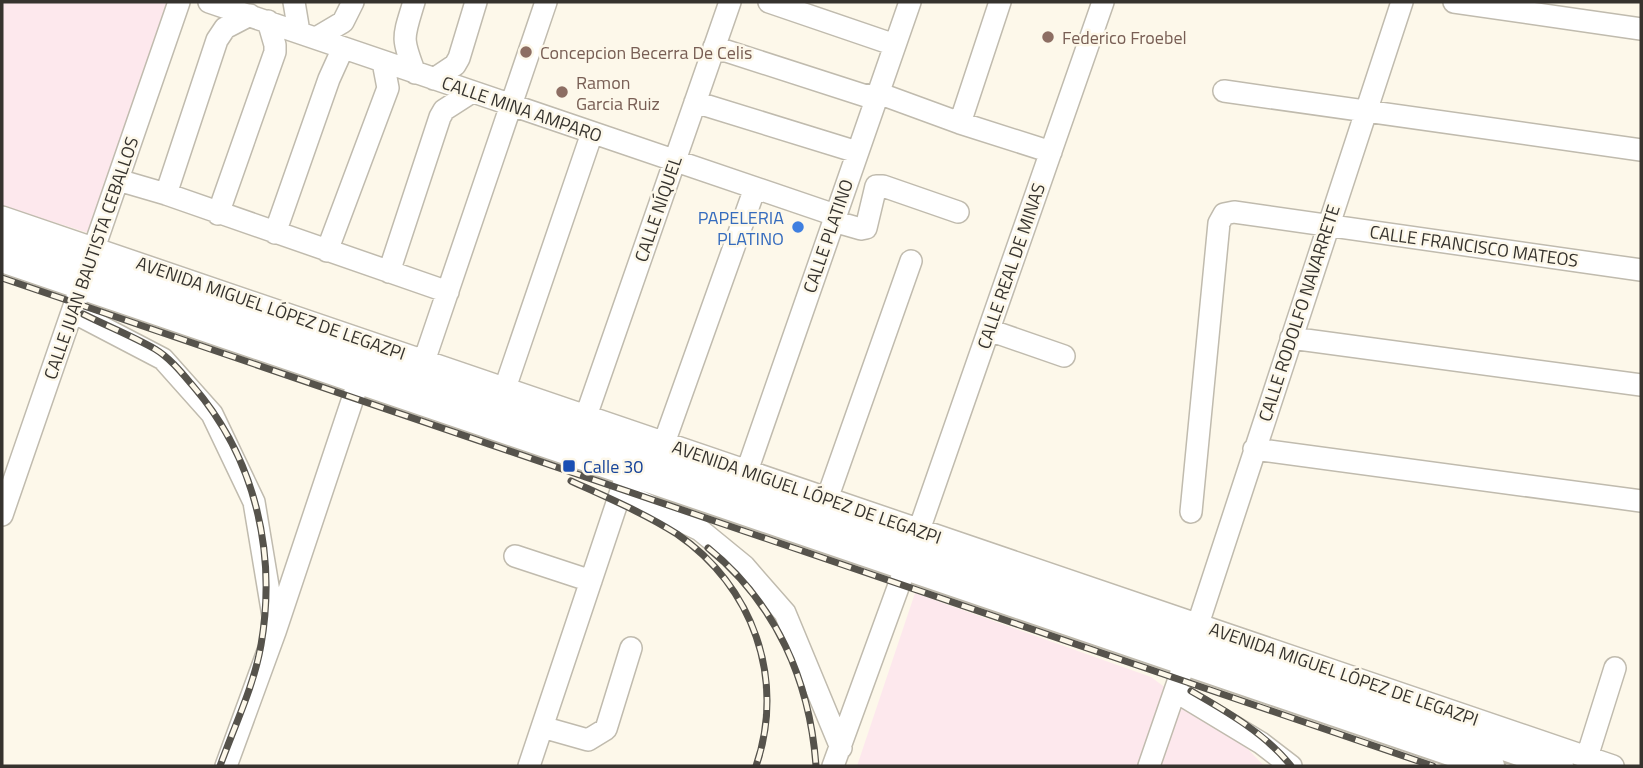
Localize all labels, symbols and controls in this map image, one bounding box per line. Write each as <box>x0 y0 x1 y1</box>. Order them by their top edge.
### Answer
place label: Federico Froebel <box>1062 24 1187 51</box>
marker: Federico Froebel <box>1040 29 1056 45</box>
place label: Concepcion Becerra De Celis <box>540 39 752 66</box>
marker: Concepcion Becerra De Celis <box>518 44 534 60</box>
street label: CALLE MINA AMPARO <box>438 69 606 149</box>
place label: Ramon Garcia Ruiz <box>576 69 660 117</box>
marker: Ramon Garcia Ruiz <box>554 84 570 100</box>
street label: CALLE JUAN BAUTISTA CEBALLOS <box>37 133 145 383</box>
street label: CALLE NÍQUEL <box>627 152 689 266</box>
street label: CALLE PLATINO <box>796 175 860 297</box>
street label: CALLE REAL DE MINAS <box>970 180 1052 352</box>
street label: CALLE RODOLFO NAVARRETE <box>1251 201 1347 425</box>
place label: PAPELERIA PLATINO <box>698 204 784 252</box>
street label: CALLE FRANCISCO MATEOS <box>1368 218 1580 274</box>
marker: PAPELERIA PLATINO <box>790 219 806 235</box>
street label: AVENIDA MIGUEL LÓPEZ DE LEGAZPI <box>133 249 409 367</box>
street label: AVENIDA MIGUEL LÓPEZ DE LEGAZPI <box>669 433 945 551</box>
place label: Calle 30 <box>583 453 643 480</box>
marker: Calle 30 <box>561 458 577 474</box>
street label: AVENIDA MIGUEL LÓPEZ DE LEGAZPI <box>1206 615 1482 733</box>

